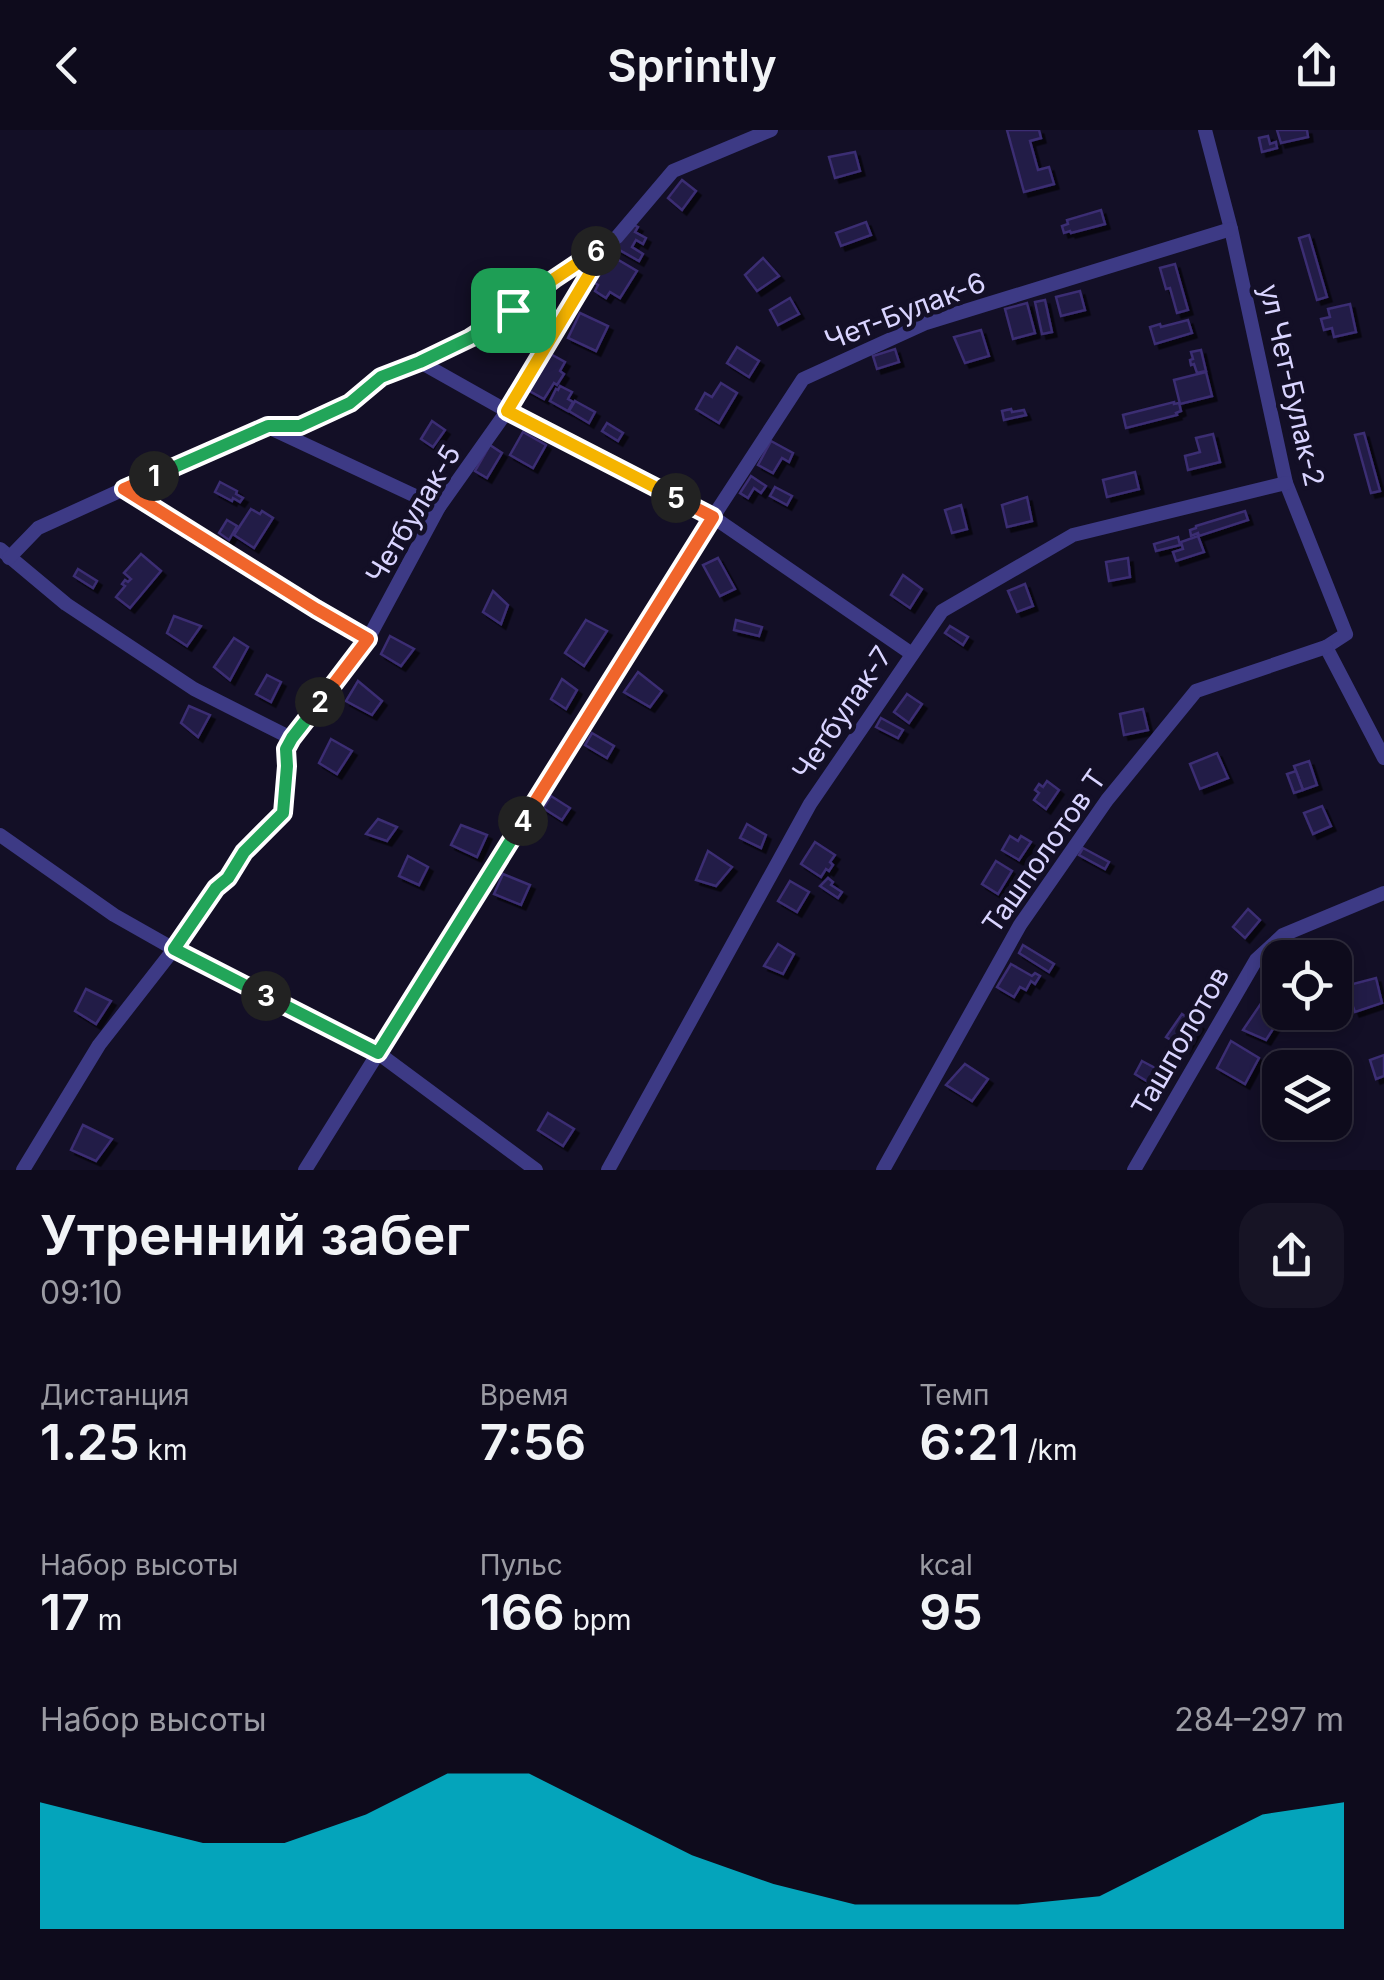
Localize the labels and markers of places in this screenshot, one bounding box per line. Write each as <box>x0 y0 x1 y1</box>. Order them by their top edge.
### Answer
pin: 6 <box>571 226 621 276</box>
pin <box>471 268 556 353</box>
pin: 1 <box>129 451 179 501</box>
pin: 5 <box>651 473 701 523</box>
pin: 2 <box>295 677 345 727</box>
pin: 4 <box>498 796 548 846</box>
pin: 3 <box>241 971 291 1021</box>

